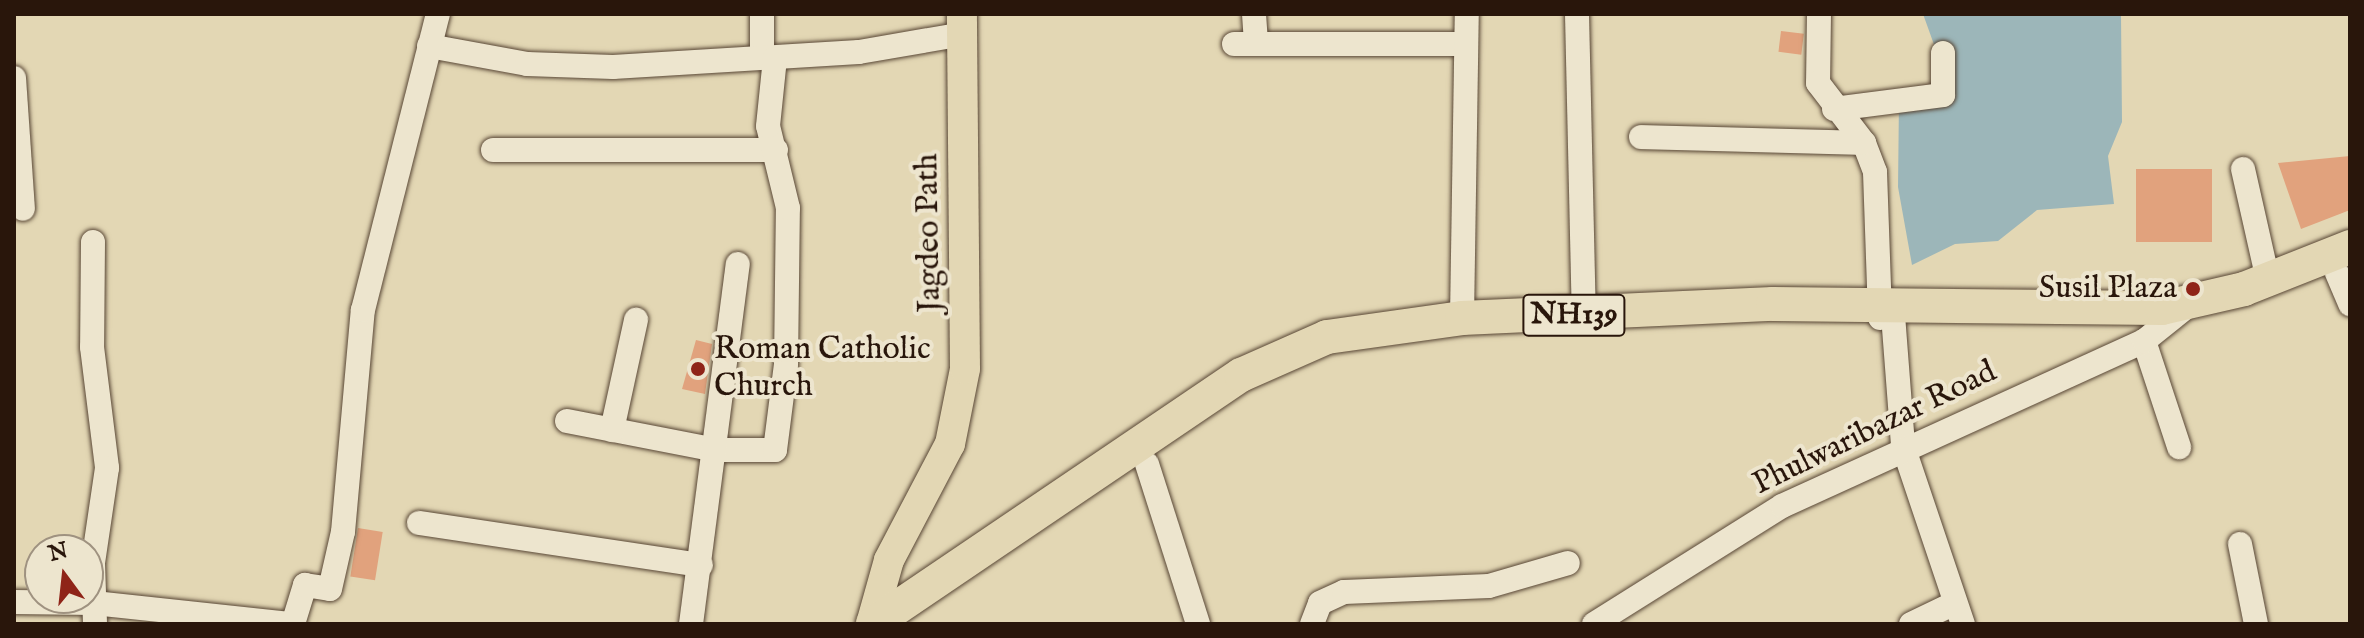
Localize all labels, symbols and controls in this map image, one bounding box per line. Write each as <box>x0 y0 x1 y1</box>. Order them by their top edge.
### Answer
street label: Jagdeo Path <box>909 153 951 313</box>
place label: Susil Plaza <box>2039 270 2177 308</box>
marker: Susil Plaza <box>2184 280 2202 298</box>
road number: NH139 <box>1522 289 1626 341</box>
place label: Roman Catholic Church <box>714 332 931 407</box>
street label: Phulwaribazar Road <box>1747 354 2003 504</box>
marker: Roman Catholic Church <box>689 360 707 378</box>
north arrow <box>24 534 104 614</box>
text: N <box>45 537 71 569</box>

